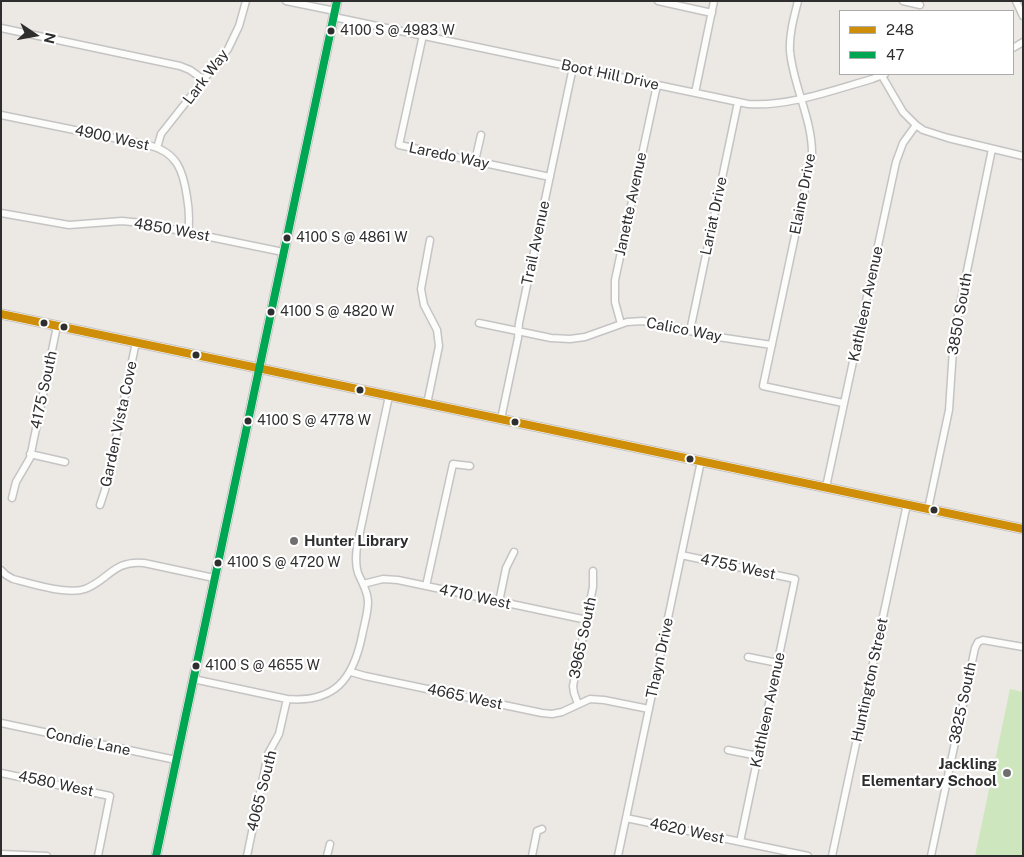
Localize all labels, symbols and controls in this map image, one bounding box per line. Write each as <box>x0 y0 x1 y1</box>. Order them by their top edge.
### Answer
north arrow <box>10 10 60 60</box>
legend <box>839 10 1014 75</box>
text: 248 <box>886 21 914 38</box>
place label: 4100 S @ 4983 W <box>340 23 455 39</box>
marker: 4100 S @ 4983 W <box>326 26 336 36</box>
text: N <box>41 31 59 45</box>
street label: Lark Way <box>179 46 233 108</box>
text: 47 <box>886 46 904 63</box>
street label: Boot Hill Drive <box>559 56 661 94</box>
street label: 4900 West <box>73 121 151 155</box>
street label: Laredo Way <box>407 139 491 173</box>
street label: Janette Avenue <box>611 151 651 257</box>
street label: Elaine Drive <box>786 152 820 236</box>
street label: Lariat Drive <box>697 175 731 257</box>
street label: Trail Avenue <box>518 199 554 287</box>
street label: 4850 West <box>133 214 211 246</box>
place label: 4100 S @ 4861 W <box>296 230 408 246</box>
marker: 4100 S @ 4861 W <box>282 233 292 243</box>
street label: Kathleen Avenue <box>845 245 887 363</box>
street label: 3850 South <box>944 271 976 357</box>
place label: 4100 S @ 4820 W <box>280 304 394 320</box>
marker: 4100 S @ 4820 W <box>266 307 276 317</box>
street label: Calico Way <box>645 314 723 346</box>
unlabelled marker <box>39 318 49 328</box>
unlabelled marker <box>59 322 69 332</box>
street label: 4175 South <box>27 349 61 431</box>
unlabelled marker <box>191 350 201 360</box>
street label: Garden Vista Cove <box>97 359 141 489</box>
unlabelled marker <box>355 385 365 395</box>
place label: 4100 S @ 4778 W <box>257 413 371 429</box>
marker: 4100 S @ 4778 W <box>243 416 253 426</box>
unlabelled marker <box>510 417 520 427</box>
unlabelled marker <box>685 454 695 464</box>
unlabelled marker <box>929 505 939 515</box>
place label: Hunter Library <box>304 532 408 550</box>
marker: Hunter Library <box>288 535 300 547</box>
street label: 4755 West <box>699 550 777 584</box>
place label: 4100 S @ 4720 W <box>227 555 341 571</box>
marker: 4100 S @ 4720 W <box>213 558 223 568</box>
street label: 4710 West <box>437 581 513 613</box>
street label: 3965 South <box>566 596 600 680</box>
street label: Thayn Drive <box>643 616 677 700</box>
street label: Huntington Street <box>848 616 892 744</box>
street label: Kathleen Avenue <box>747 651 789 769</box>
place label: 4100 S @ 4655 W <box>205 658 320 674</box>
marker: 4100 S @ 4655 W <box>191 661 201 671</box>
street label: 3825 South <box>946 661 980 745</box>
street label: 4665 West <box>426 680 504 714</box>
street label: Condie Lane <box>44 724 132 760</box>
street label: 4065 South <box>243 749 281 833</box>
place label: Jackling Elementary School <box>861 755 997 790</box>
street label: 4580 West <box>17 767 95 801</box>
marker: Jackling Elementary School <box>1001 767 1013 779</box>
street label: 4620 West <box>648 814 726 848</box>

